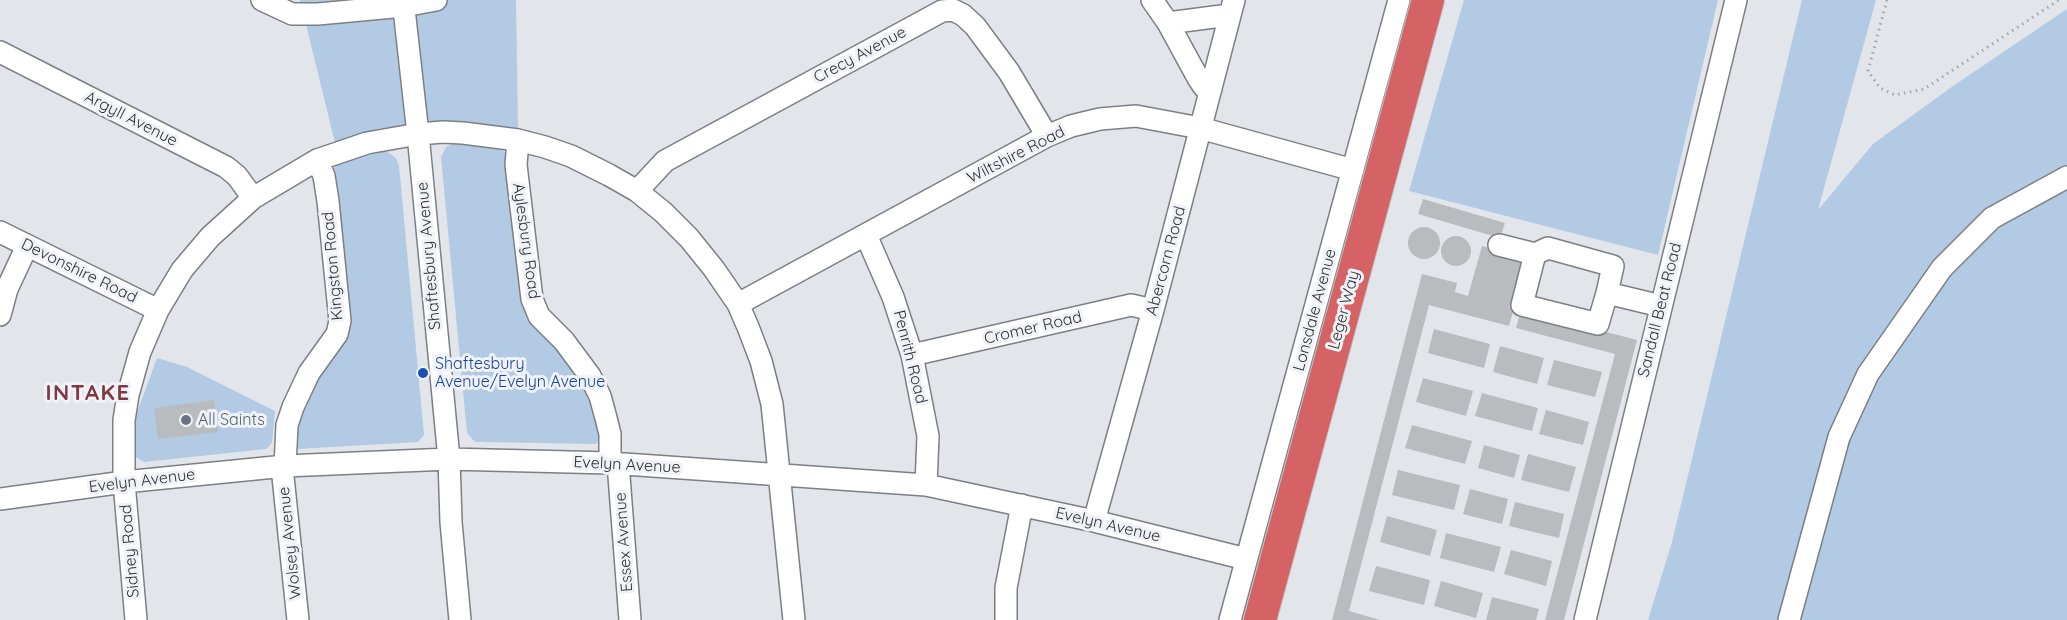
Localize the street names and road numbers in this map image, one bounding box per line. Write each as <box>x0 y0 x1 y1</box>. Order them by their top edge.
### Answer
street label: Crecy Avenue <box>811 23 909 87</box>
street label: Argyll Avenue <box>81 87 181 151</box>
street label: Wiltshire Road <box>964 122 1068 188</box>
street label: Shaftesbury Avenue <box>413 181 445 331</box>
street label: Aylesbury Road <box>508 182 544 300</box>
street label: Abercorn Road <box>1142 204 1190 318</box>
street label: Kingston Road <box>319 211 347 321</box>
street label: Devonshire Road <box>18 235 140 307</box>
street label: Sandall Beat Road <box>1634 241 1686 379</box>
street label: Lonsdale Avenue <box>1289 247 1341 373</box>
street label: Leger Way <box>1324 268 1364 352</box>
street label: Cromer Road <box>982 307 1084 349</box>
street label: Penrith Road <box>889 308 931 406</box>
street label: Evelyn Avenue <box>573 453 681 477</box>
street label: Evelyn Avenue <box>88 465 196 497</box>
street label: Wolsey Avenue <box>275 486 305 600</box>
street label: Essex Avenue <box>611 492 637 592</box>
street label: Sidney Road <box>116 504 144 598</box>
street label: Evelyn Avenue <box>1054 504 1162 546</box>

